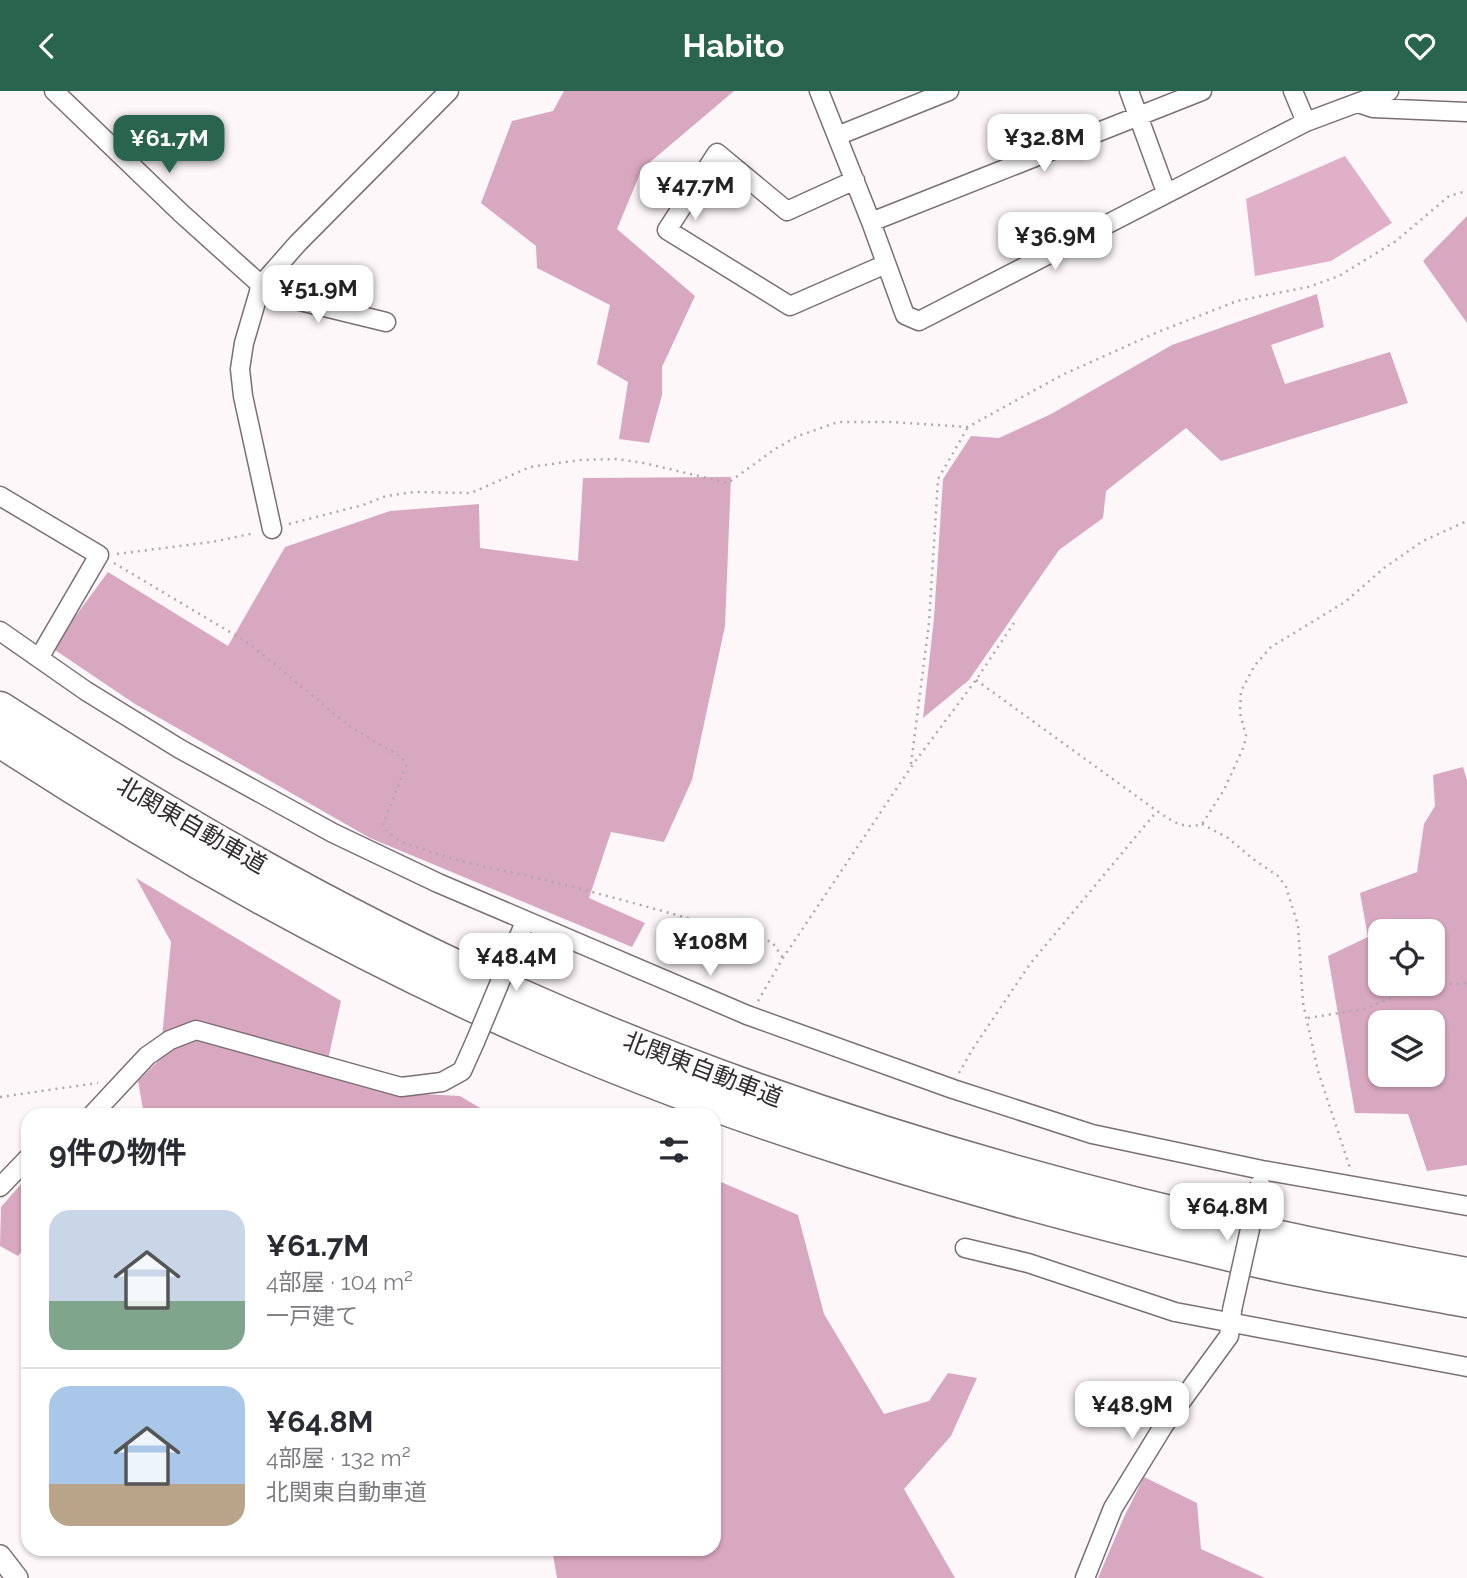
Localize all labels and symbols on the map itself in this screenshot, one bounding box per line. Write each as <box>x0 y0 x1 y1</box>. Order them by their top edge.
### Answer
pin: ¥61.7M <box>112 115 226 175</box>
pin: ¥32.8M <box>987 115 1101 174</box>
pin: ¥47.7M <box>638 163 752 222</box>
pin: ¥36.9M <box>998 213 1112 272</box>
pin: ¥51.9M <box>261 265 375 325</box>
street label: 北関東自動車道 <box>112 770 272 880</box>
pin: ¥108M <box>661 919 759 978</box>
pin: ¥48.4M <box>459 933 573 993</box>
street label: 北関東自動車道 <box>619 1025 787 1113</box>
pin: ¥64.8M <box>1170 1183 1284 1243</box>
pin: ¥48.9M <box>1075 1381 1189 1441</box>

